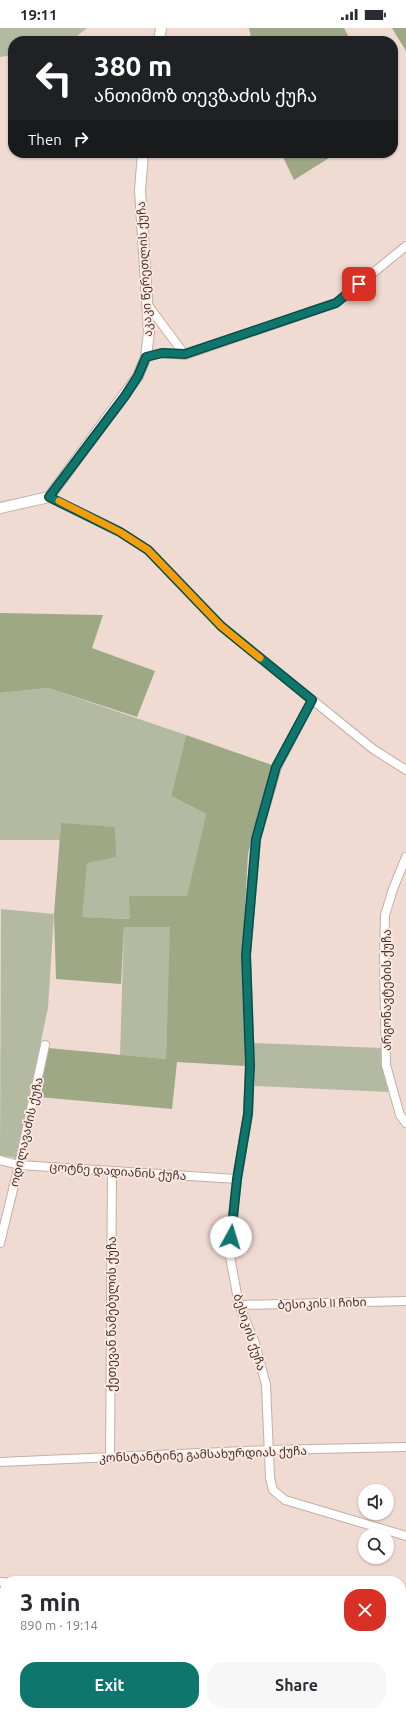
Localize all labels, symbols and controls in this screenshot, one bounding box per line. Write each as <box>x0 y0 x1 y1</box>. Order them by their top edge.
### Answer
text: 19:11 <box>20 6 58 23</box>
text: 380 m <box>94 50 172 81</box>
icon: left <box>28 52 80 104</box>
text: ანთიმოზ თევზაძის ქუჩა <box>94 85 317 105</box>
icon: right <box>70 128 92 150</box>
text: Then <box>28 131 62 148</box>
street label: აკაკი წერეთლის ქუჩა <box>134 201 156 337</box>
pin <box>342 267 376 301</box>
icon: arrive <box>348 273 370 295</box>
street label: არგონავტების ქუჩა <box>380 929 394 1051</box>
street label: ოდილავაძის ქუჩა <box>7 1076 47 1188</box>
street label: ცოტნე დადიანის ქუჩა <box>49 1160 187 1184</box>
position arrow <box>210 1216 252 1258</box>
street label: ქეთევან წამებულის ქუჩა <box>105 1236 120 1392</box>
street label: ბესიკის ქუჩა <box>231 1292 269 1372</box>
street label: ბესიკის II ჩიხი <box>277 1295 367 1312</box>
street label: კონსტანტინე გამსახურდიას ქუჩა <box>99 1444 307 1466</box>
map controls <box>358 1484 394 1564</box>
button: sound <box>358 1484 394 1520</box>
button: search <box>358 1528 394 1564</box>
text: 3 min <box>20 1589 81 1616</box>
button: close <box>344 1589 386 1631</box>
text: 890 m · 19:14 <box>20 1618 98 1632</box>
button: Exit <box>20 1662 199 1708</box>
button: Share <box>207 1662 386 1708</box>

